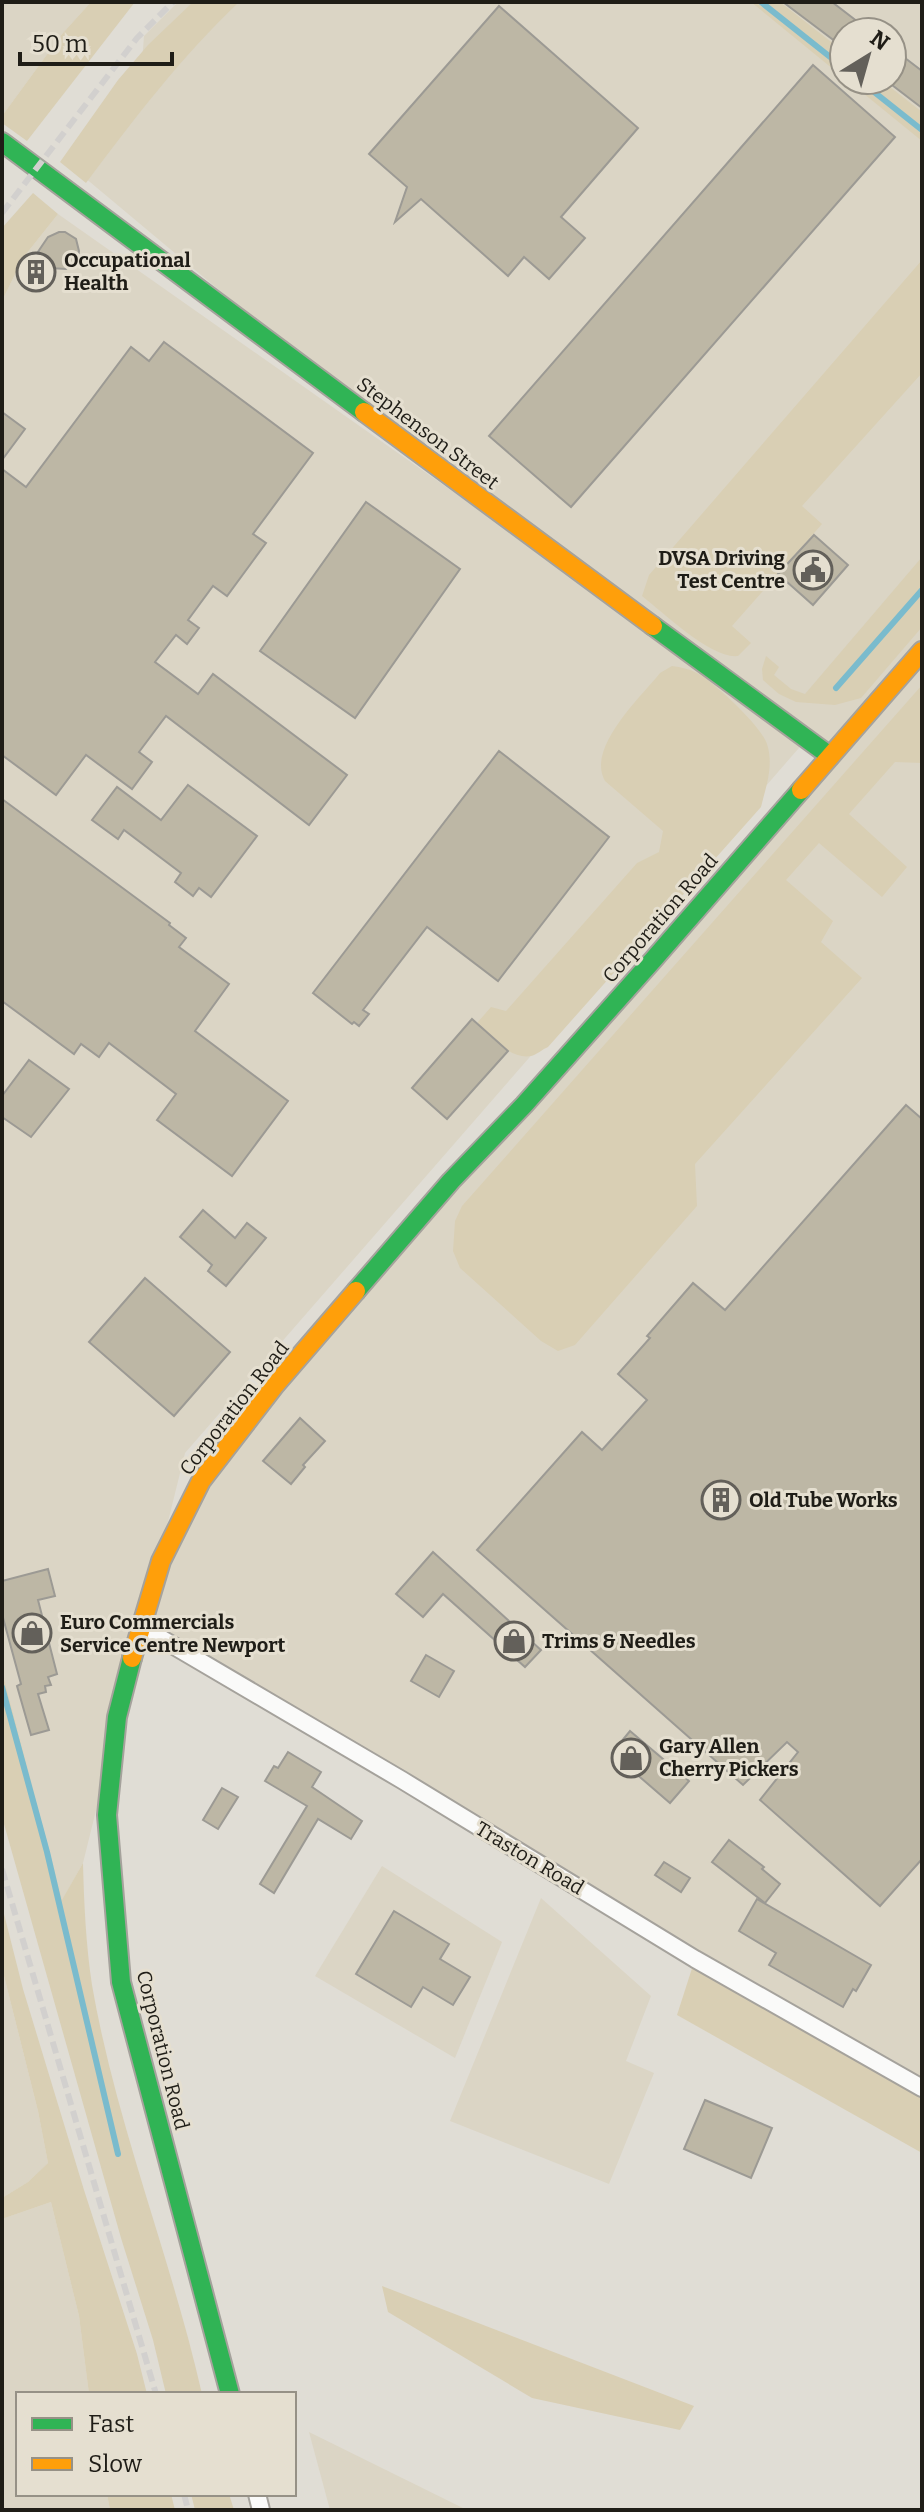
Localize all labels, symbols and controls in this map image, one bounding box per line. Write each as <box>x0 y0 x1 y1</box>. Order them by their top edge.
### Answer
scale bar <box>20 16 172 66</box>
north arrow <box>828 16 908 96</box>
text: N <box>865 25 895 56</box>
text: 50 m <box>32 30 88 58</box>
place label: Occupational Health <box>64 248 191 295</box>
building icon: Occupational Health <box>15 251 57 293</box>
street label: Stephenson Street <box>352 372 504 494</box>
place label: DVSA Driving Test Centre <box>658 546 786 593</box>
public building icon: DVSA Driving Test Centre <box>792 549 834 591</box>
street label: Corporation Road <box>597 848 723 988</box>
street label: Corporation Road <box>174 1336 294 1480</box>
building icon: Old Tube Works <box>700 1479 742 1521</box>
place label: Old Tube Works <box>749 1488 898 1512</box>
place label: Euro Commercials Service Centre Newport <box>60 1610 286 1657</box>
shop icon: Euro Commercials Service Centre Newport <box>11 1612 53 1654</box>
shop icon: Trims & Needles <box>493 1620 535 1662</box>
place label: Trims & Needles <box>542 1629 696 1653</box>
place label: Gary Allen Cherry Pickers <box>659 1734 799 1781</box>
shop icon: Gary Allen Cherry Pickers <box>610 1737 652 1779</box>
street label: Traston Road <box>471 1816 589 1900</box>
street label: Corporation Road <box>132 1968 194 2132</box>
legend <box>16 2392 296 2496</box>
text: Fast <box>88 2410 134 2438</box>
text: Slow <box>88 2450 143 2478</box>

